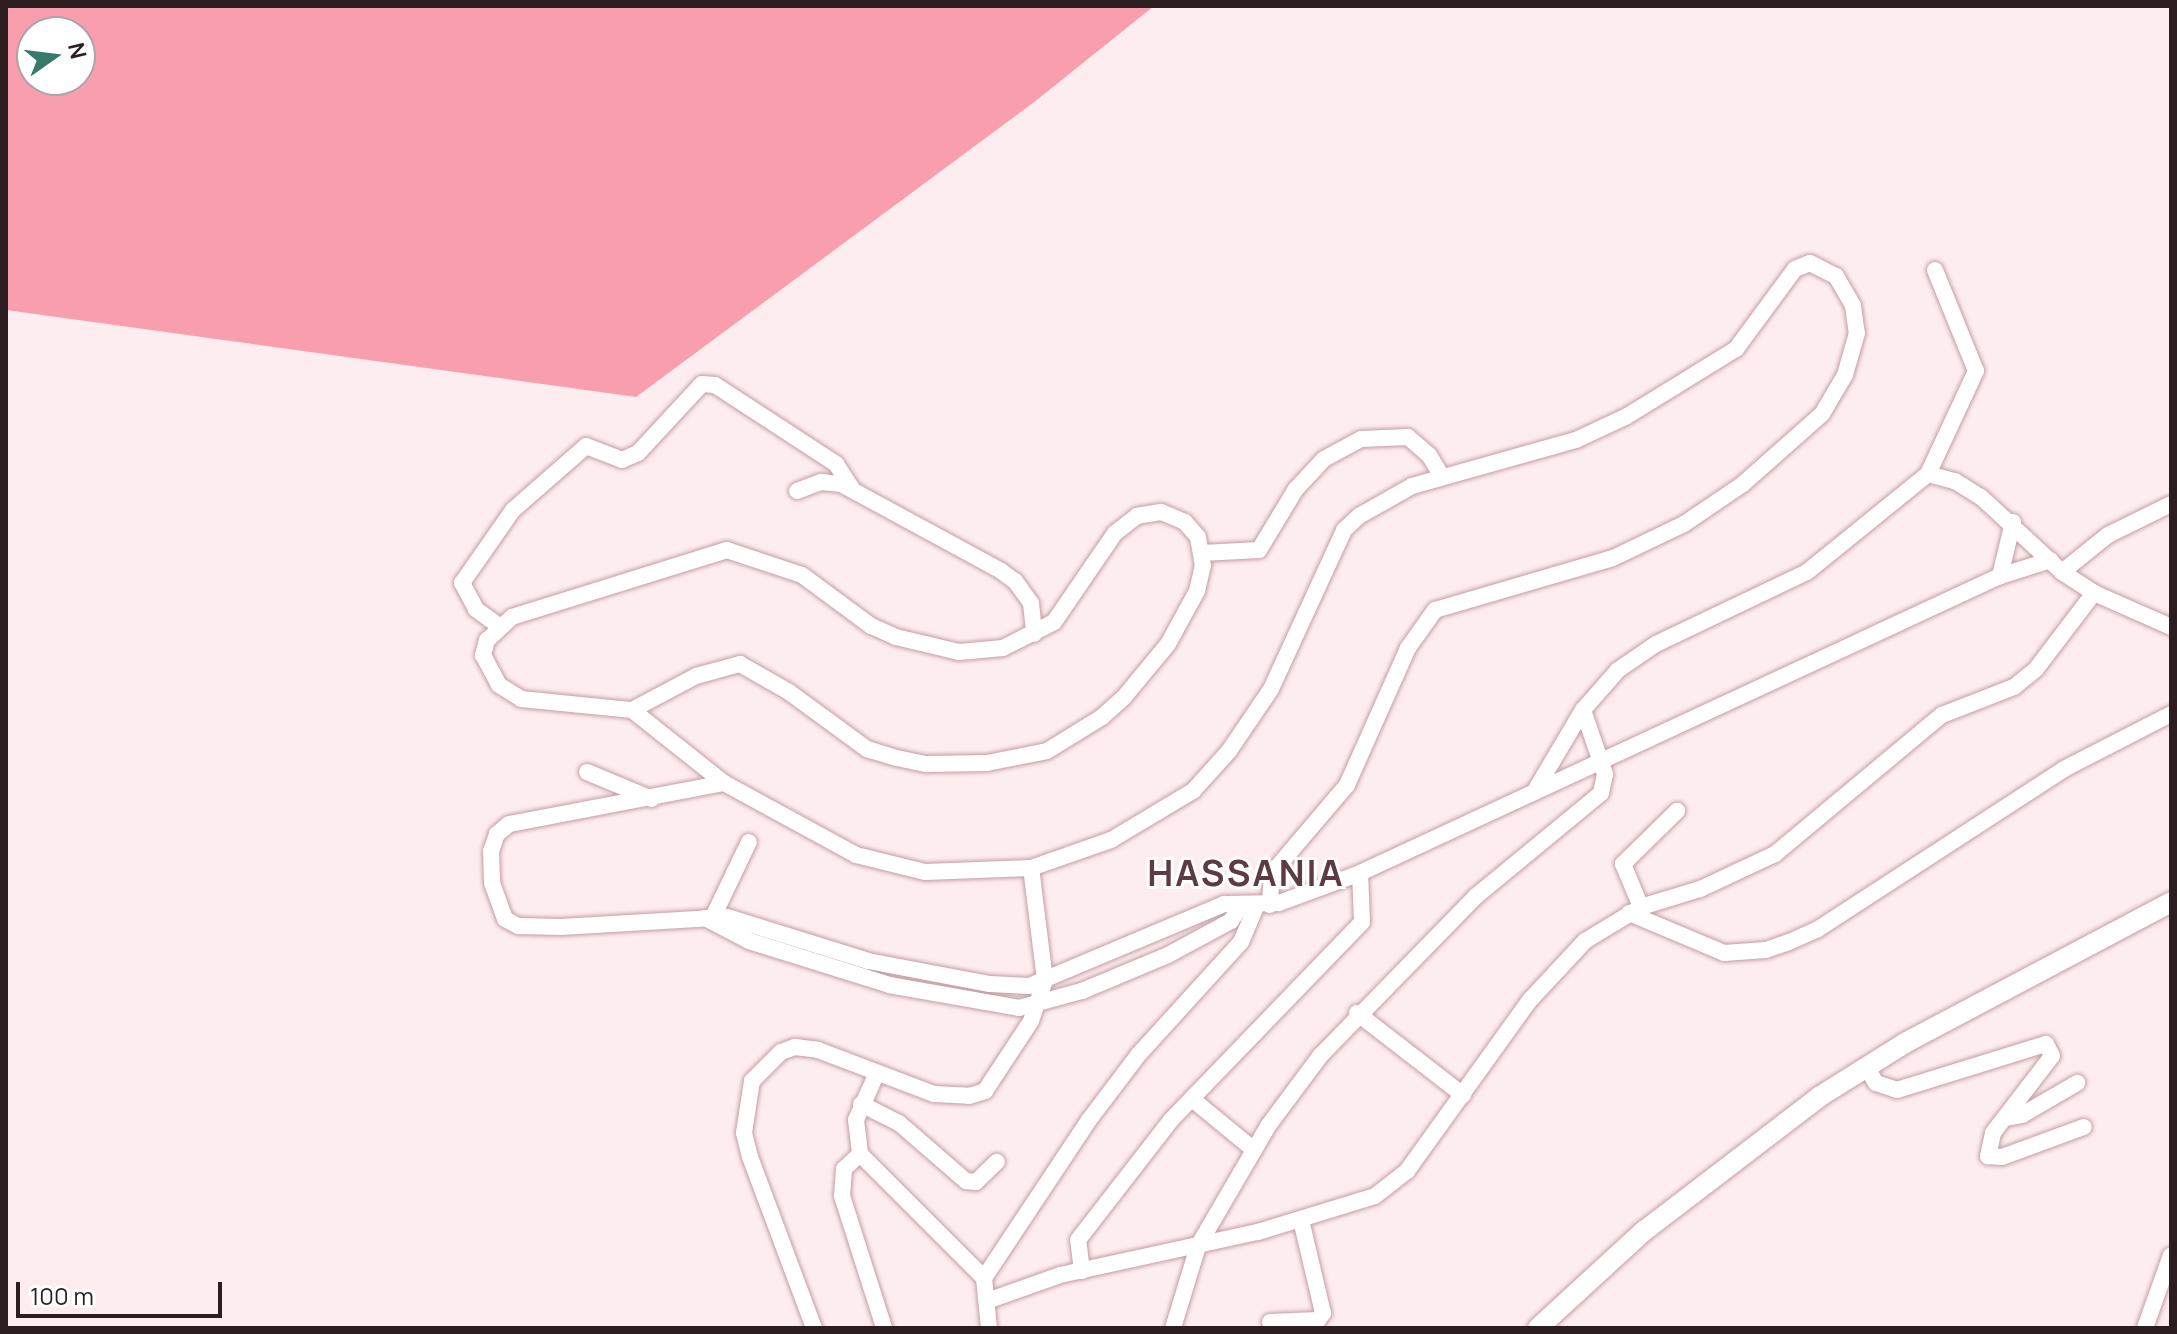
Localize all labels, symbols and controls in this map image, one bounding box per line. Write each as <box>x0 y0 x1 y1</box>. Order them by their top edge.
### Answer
north arrow <box>16 16 96 96</box>
text: N <box>61 39 94 62</box>
district label: HASSANIA <box>1147 851 1345 895</box>
scale bar <box>20 1266 226 1316</box>
text: 100 m <box>30 1279 94 1312</box>

